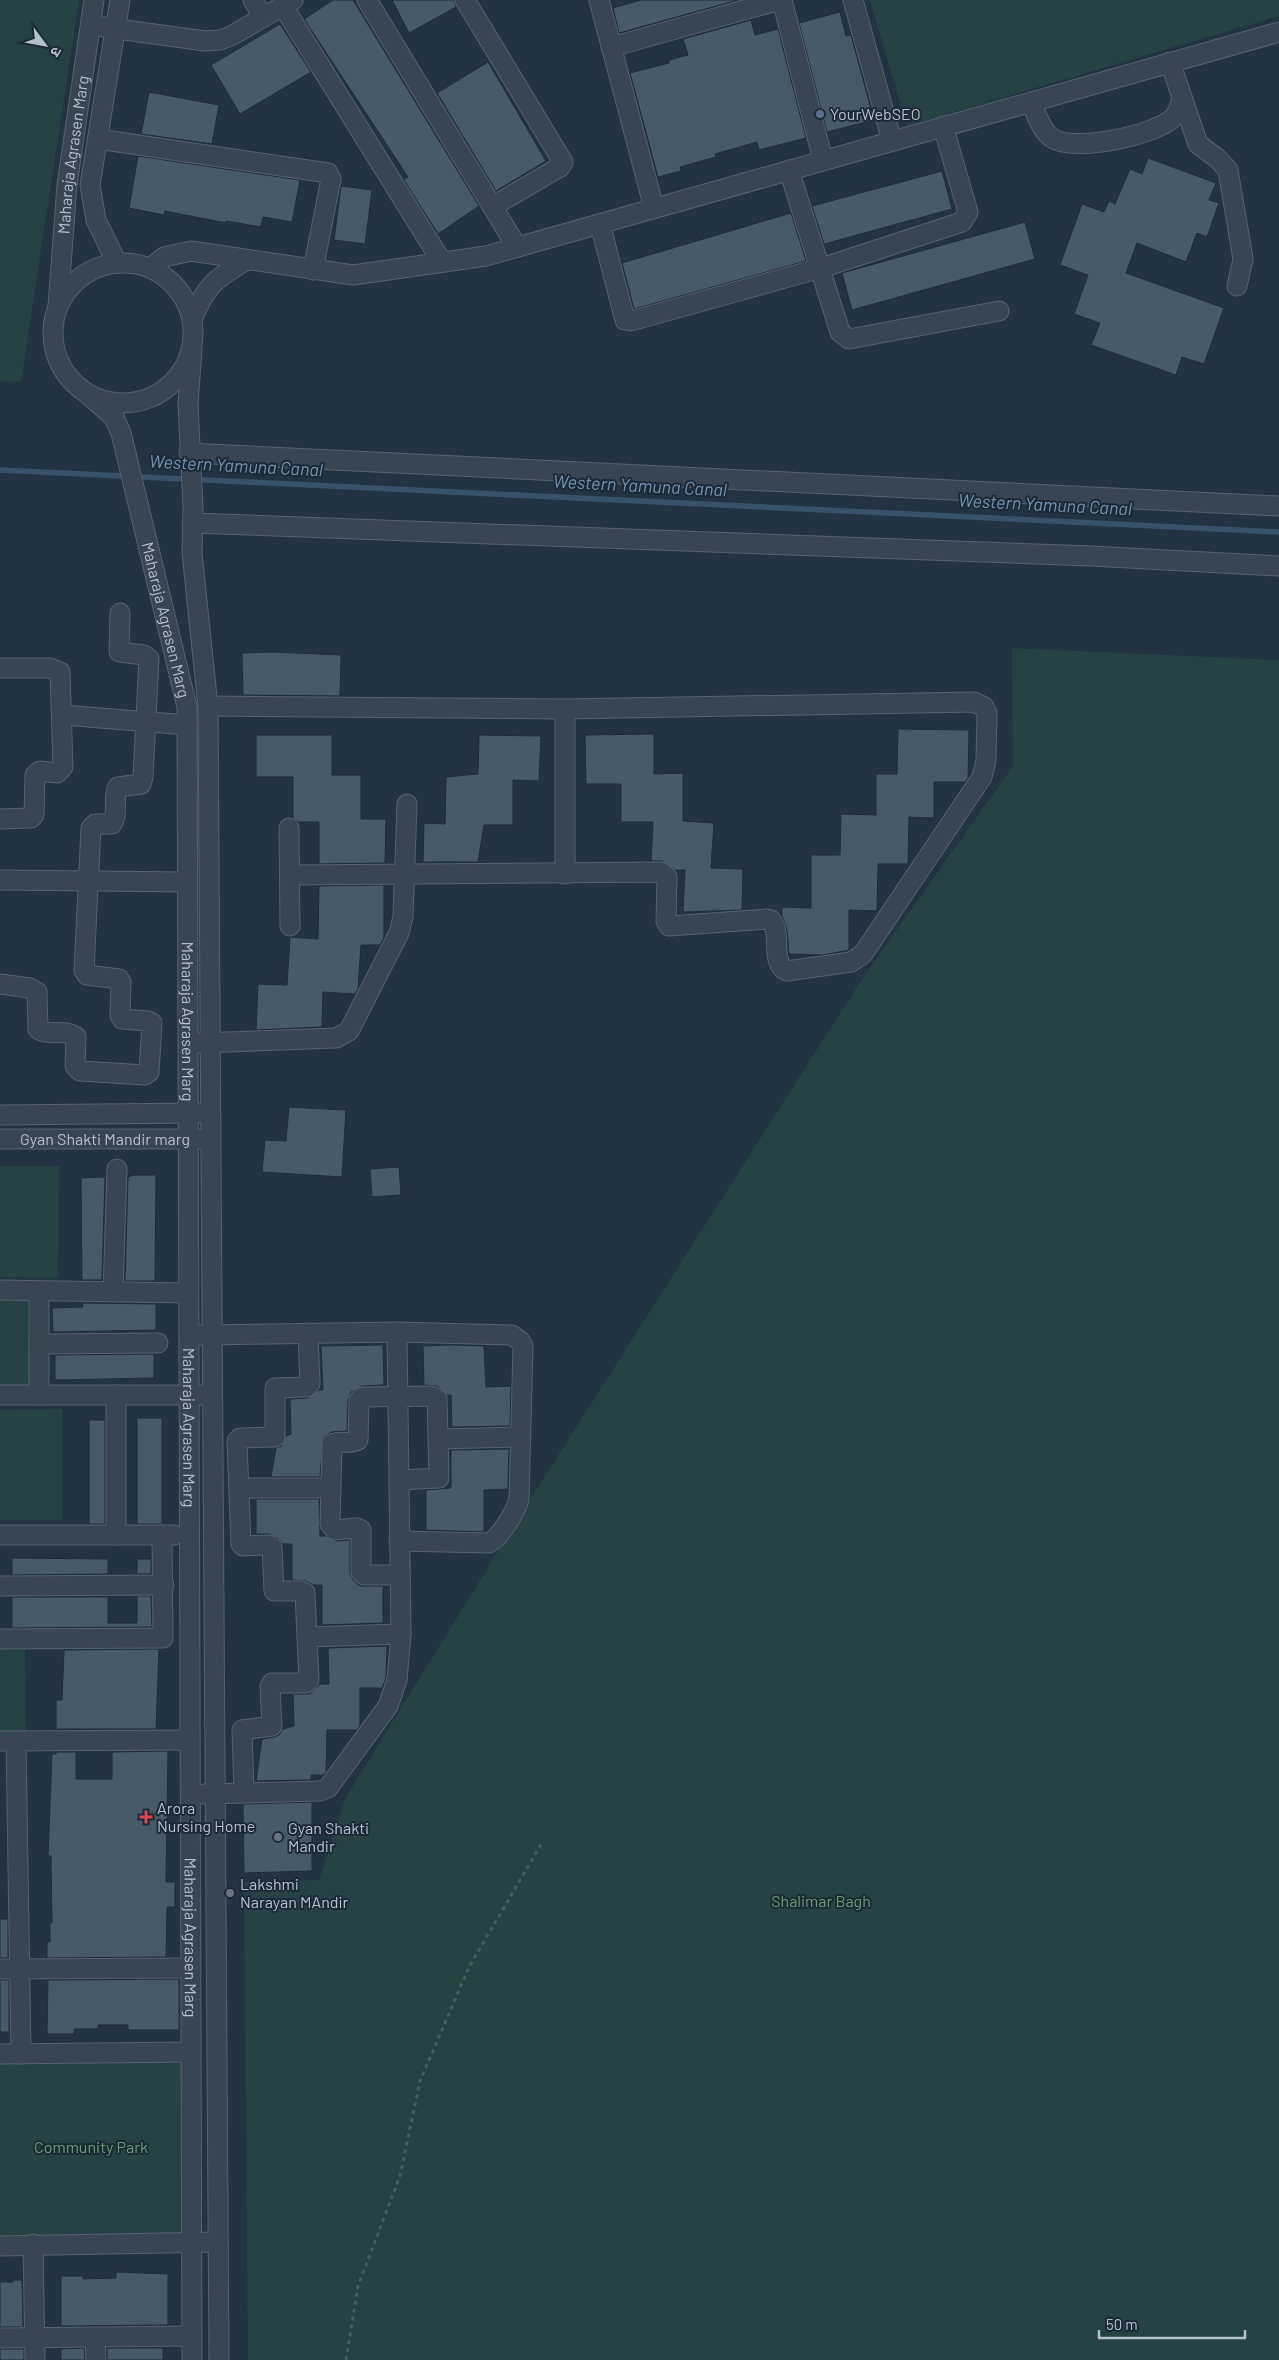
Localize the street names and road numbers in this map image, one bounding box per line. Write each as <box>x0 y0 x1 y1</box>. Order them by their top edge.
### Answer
street label: Maharaja Agrasen Marg <box>53 74 92 235</box>
street label: Maharaja Agrasen Marg <box>139 540 194 700</box>
street label: Maharaja Agrasen Marg <box>179 942 198 1101</box>
street label: Gyan Shakti Mandir marg <box>20 1129 190 1148</box>
street label: Maharaja Agrasen Marg <box>180 1348 199 1507</box>
street label: Maharaja Agrasen Marg <box>181 1858 201 2017</box>

